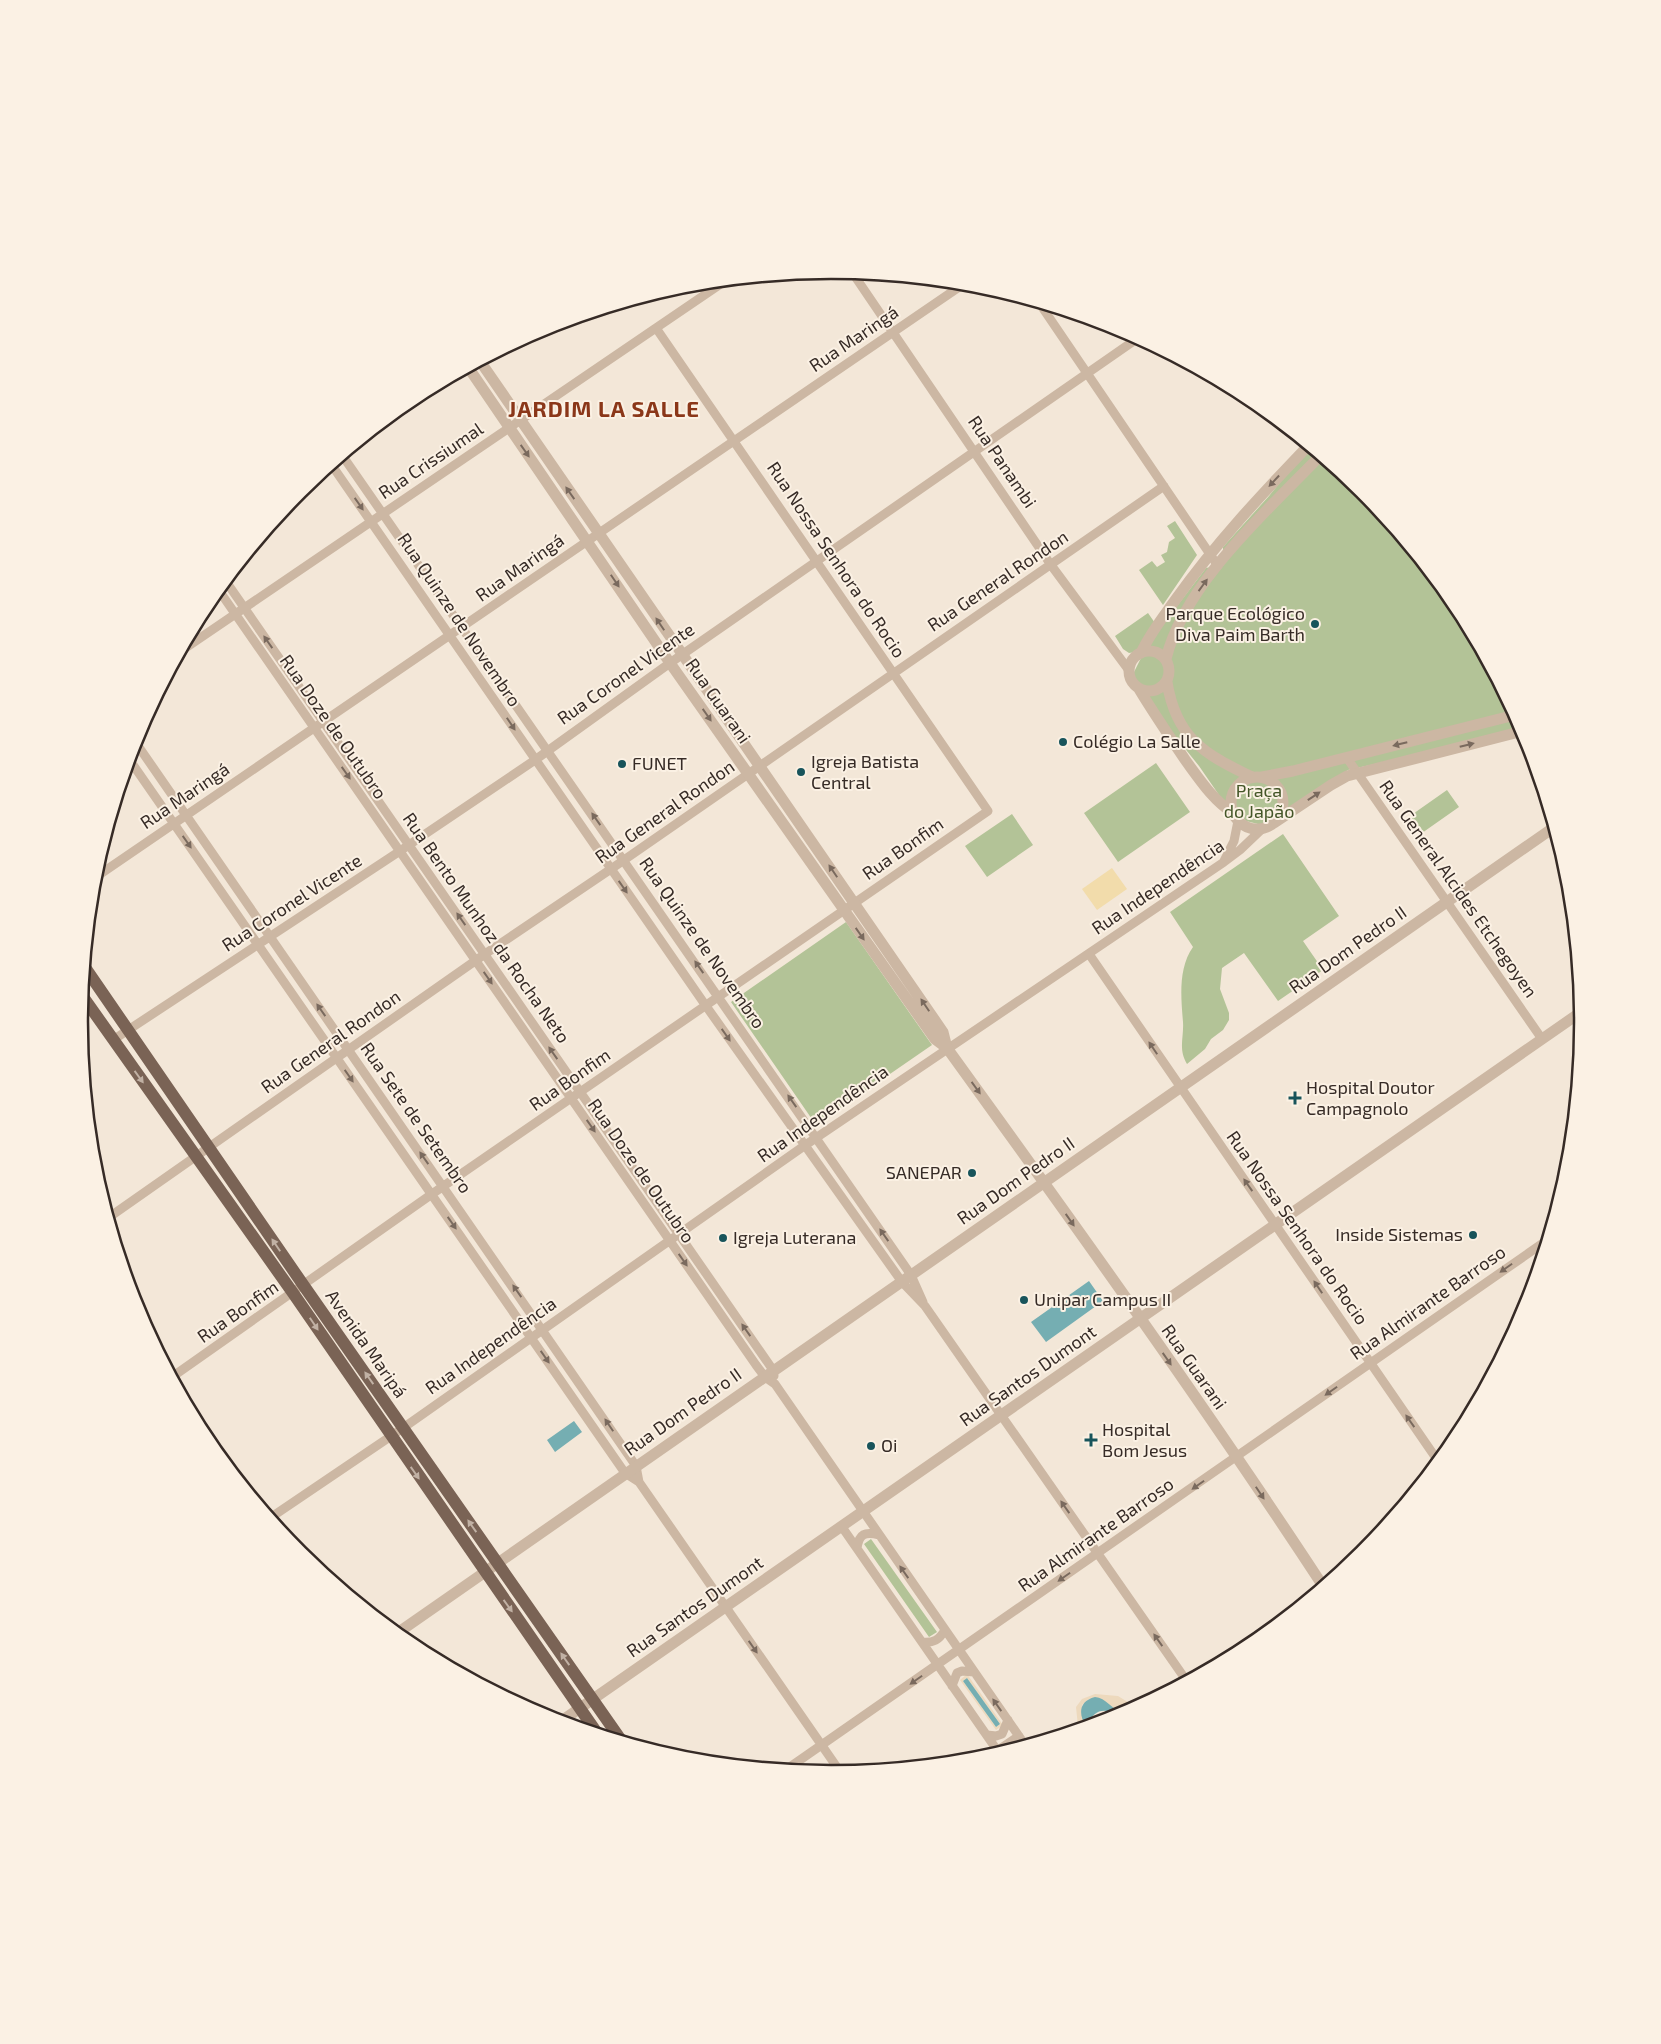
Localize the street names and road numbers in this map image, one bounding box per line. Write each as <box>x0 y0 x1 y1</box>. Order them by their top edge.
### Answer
street label: Rua Maringá <box>805 300 902 376</box>
street label: Rua Panambi <box>964 411 1042 512</box>
street label: Rua Crissiumal <box>374 417 487 503</box>
street label: Rua Nossa Senhora do Rocio <box>763 457 911 662</box>
street label: Rua General Rondon <box>923 525 1072 635</box>
street label: Rua Quinze de Novembro <box>394 529 526 710</box>
street label: Rua Maringá <box>471 529 568 606</box>
street label: Rua Coronel Vicente <box>553 618 698 729</box>
street label: Rua Doze de Outubro <box>276 650 392 803</box>
street label: Rua Guarani <box>681 654 756 747</box>
street label: Rua General Rondon <box>590 755 738 868</box>
street label: Rua Maringá <box>136 757 233 833</box>
street label: Rua General Alcides Etchegoyen <box>1375 775 1543 1001</box>
street label: Rua Bento Munhoz da Rocha Neto <box>399 808 575 1047</box>
street label: Rua Bonfim <box>858 812 947 884</box>
street label: Rua Independência <box>1087 834 1228 939</box>
street label: Rua Coronel Vicente <box>217 849 366 956</box>
street label: Rua Quinze de Novembro <box>635 852 770 1032</box>
street label: Rua Dom Pedro II <box>1284 900 1410 998</box>
street label: Rua General Rondon <box>256 985 404 1098</box>
street label: Rua Sete de Setembro <box>356 1038 477 1197</box>
street label: Rua Bonfim <box>525 1043 614 1115</box>
street label: Rua Independência <box>753 1060 892 1167</box>
street label: Rua Doze de Outubro <box>584 1094 700 1247</box>
street label: Rua Nossa Senhora do Rocio <box>1222 1126 1373 1329</box>
street label: Rua Dom Pedro II <box>952 1131 1078 1229</box>
street label: Rua Almirante Barroso <box>1346 1240 1509 1364</box>
street label: Rua Bonfim <box>193 1275 282 1347</box>
street label: Avenida Maripá <box>321 1285 412 1402</box>
street label: Rua Independência <box>421 1292 560 1399</box>
street label: Rua Santos Dumont <box>955 1320 1100 1431</box>
street label: Rua Guarani <box>1157 1320 1232 1413</box>
street label: Rua Dom Pedro II <box>619 1362 745 1460</box>
street label: Rua Almirante Barroso <box>1014 1472 1177 1596</box>
street label: Rua Santos Dumont <box>622 1551 767 1662</box>

